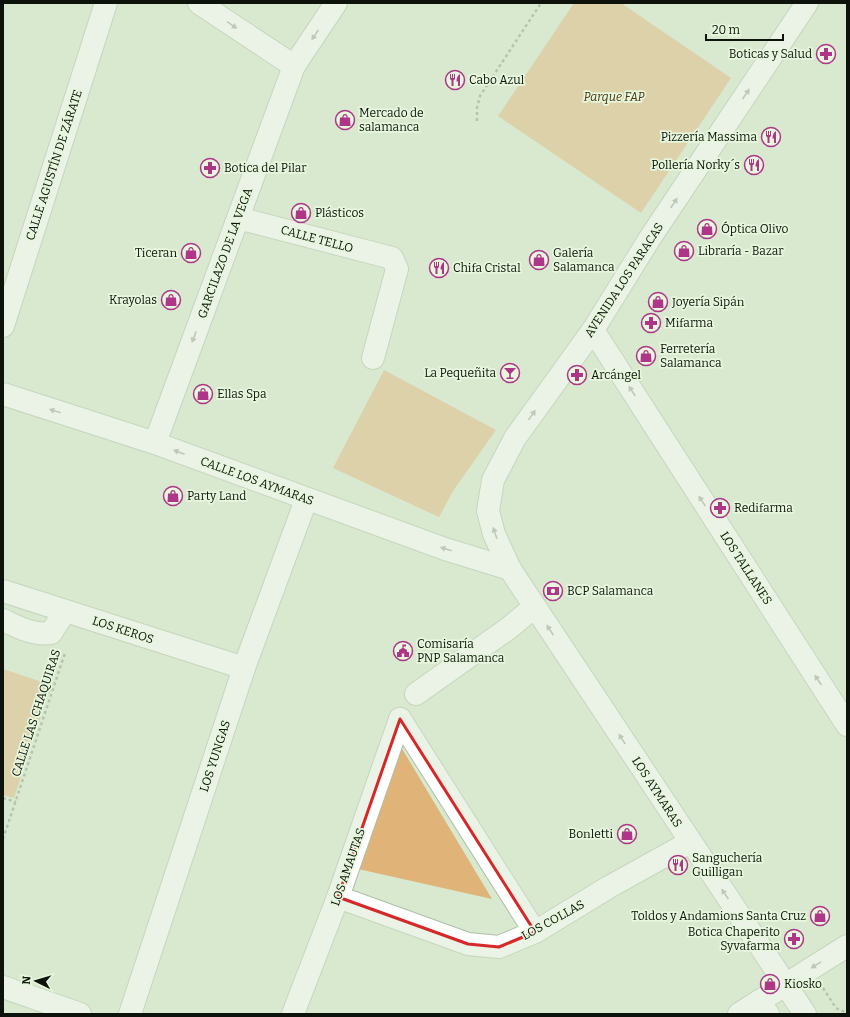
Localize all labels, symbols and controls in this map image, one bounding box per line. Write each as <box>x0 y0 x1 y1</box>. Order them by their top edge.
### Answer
scale bar <box>706 16 783 42</box>
one-way arrow <box>227 21 237 29</box>
text: 20 m <box>712 23 741 37</box>
one-way arrow <box>311 30 319 41</box>
pharmacy icon: Boticas y Salud <box>815 43 837 65</box>
place label: Boticas y Salud <box>729 47 812 61</box>
restaurant icon: Cabo Azul <box>444 69 466 91</box>
place label: Cabo Azul <box>469 73 525 87</box>
street label: CALLE AGUSTÍN DE ZÁRATE <box>22 88 85 242</box>
one-way arrow <box>742 89 750 100</box>
park label: Parque FAP <box>583 90 645 104</box>
place label: Mercado de salamanca <box>359 106 424 134</box>
shop icon: Mercado de salamanca <box>334 109 356 131</box>
restaurant icon: Pizzería Massima <box>760 126 782 148</box>
place label: Pizzería Massima <box>661 130 757 144</box>
restaurant icon: Pollería Norky´s <box>743 154 765 176</box>
pharmacy icon: Botica del Pilar <box>199 157 221 179</box>
place label: Pollería Norky´s <box>651 158 740 172</box>
place label: Botica del Pilar <box>224 161 307 175</box>
street label: GARCILAZO DE LA VEGA <box>195 185 255 320</box>
one-way arrow <box>670 197 678 208</box>
shop icon: Plásticos <box>290 202 312 224</box>
place label: Plásticos <box>315 206 364 220</box>
shop icon: Óptica Olivo <box>696 218 718 240</box>
street label: AVENIDA LOS PARACAS <box>582 220 666 340</box>
place label: Óptica Olivo <box>721 221 788 236</box>
street label: CALLE TELLO <box>279 223 355 255</box>
shop icon: Libraría - Bazar <box>673 240 695 262</box>
shop icon: Ticeran <box>180 242 202 264</box>
place label: Libraría - Bazar <box>698 244 784 258</box>
place label: Ticeran <box>135 246 177 260</box>
place label: Galería Salamanca <box>553 246 615 274</box>
shop icon: Galería Salamanca <box>528 249 550 271</box>
restaurant icon: Chifa Cristal <box>428 257 450 279</box>
place label: Chifa Cristal <box>453 261 521 275</box>
shop icon: Krayolas <box>160 289 182 311</box>
shop icon: Joyería Sipán <box>647 291 669 313</box>
place label: Krayolas <box>109 293 157 307</box>
place label: Joyería Sipán <box>671 295 745 309</box>
pharmacy icon: Mifarma <box>640 312 662 334</box>
place label: Mifarma <box>665 316 714 330</box>
one-way arrow <box>191 332 197 344</box>
place label: Ferretería Salamanca <box>660 342 722 370</box>
shop icon: Ferretería Salamanca <box>635 345 657 367</box>
bar icon: La Pequeñita <box>499 362 521 384</box>
pharmacy icon: Arcángel <box>566 364 588 386</box>
place label: La Pequeñita <box>424 366 496 380</box>
place label: Arcángel <box>591 368 642 382</box>
shop icon: Ellas Spa <box>192 383 214 405</box>
one-way arrow <box>628 386 636 396</box>
place label: Ellas Spa <box>217 387 267 401</box>
one-way arrow <box>49 408 61 414</box>
one-way arrow <box>528 410 536 421</box>
one-way arrow <box>172 449 184 455</box>
street label: CALLE LOS AYMARAS <box>198 454 316 508</box>
shop icon: Party Land <box>162 485 184 507</box>
place label: Party Land <box>187 489 246 503</box>
one-way arrow <box>699 495 706 506</box>
pharmacy icon: Redifarma <box>709 497 731 519</box>
place label: Redifarma <box>734 501 793 515</box>
one-way arrow <box>491 527 497 539</box>
street label: LOS TALLANES <box>717 529 775 607</box>
one-way arrow <box>439 546 451 552</box>
bank icon: BCP Salamanca <box>542 580 564 602</box>
place label: BCP Salamanca <box>567 584 654 598</box>
street label: LOS KEROS <box>90 613 156 647</box>
one-way arrow <box>546 625 554 636</box>
place label: Comisaría PNP Salamanca <box>417 637 505 665</box>
public building icon: Comisaría PNP Salamanca <box>392 640 414 662</box>
street label: CALLE LAS CHAQUIRAS <box>9 648 63 778</box>
one-way arrow <box>815 675 822 686</box>
street label: LOS YUNGAS <box>197 718 233 794</box>
one-way arrow <box>618 734 626 744</box>
street label: LOS AYMARAS <box>629 754 685 830</box>
shop icon: Bonletti <box>616 823 638 845</box>
street label: LOS AMAUTAS <box>328 826 368 908</box>
place label: Bonletti <box>569 827 613 841</box>
place label: Sanguchería Guilligan <box>692 851 763 879</box>
restaurant icon: Sanguchería Guilligan <box>667 854 689 876</box>
one-way arrow <box>721 889 729 899</box>
street label: LOS COLLAS <box>519 897 587 943</box>
shop icon: Toldos y Andamions Santa Cruz <box>809 905 831 927</box>
place label: Toldos y Andamions Santa Cruz <box>631 909 806 923</box>
place label: Botica Chaperito Syvafarma <box>688 925 780 953</box>
pharmacy icon: Botica Chaperito Syvafarma <box>783 928 805 950</box>
north arrow <box>16 961 56 1001</box>
one-way arrow <box>810 962 822 969</box>
shop icon: Kiosko <box>759 973 781 995</box>
text: N <box>20 975 33 985</box>
place label: Kiosko <box>784 977 822 991</box>

